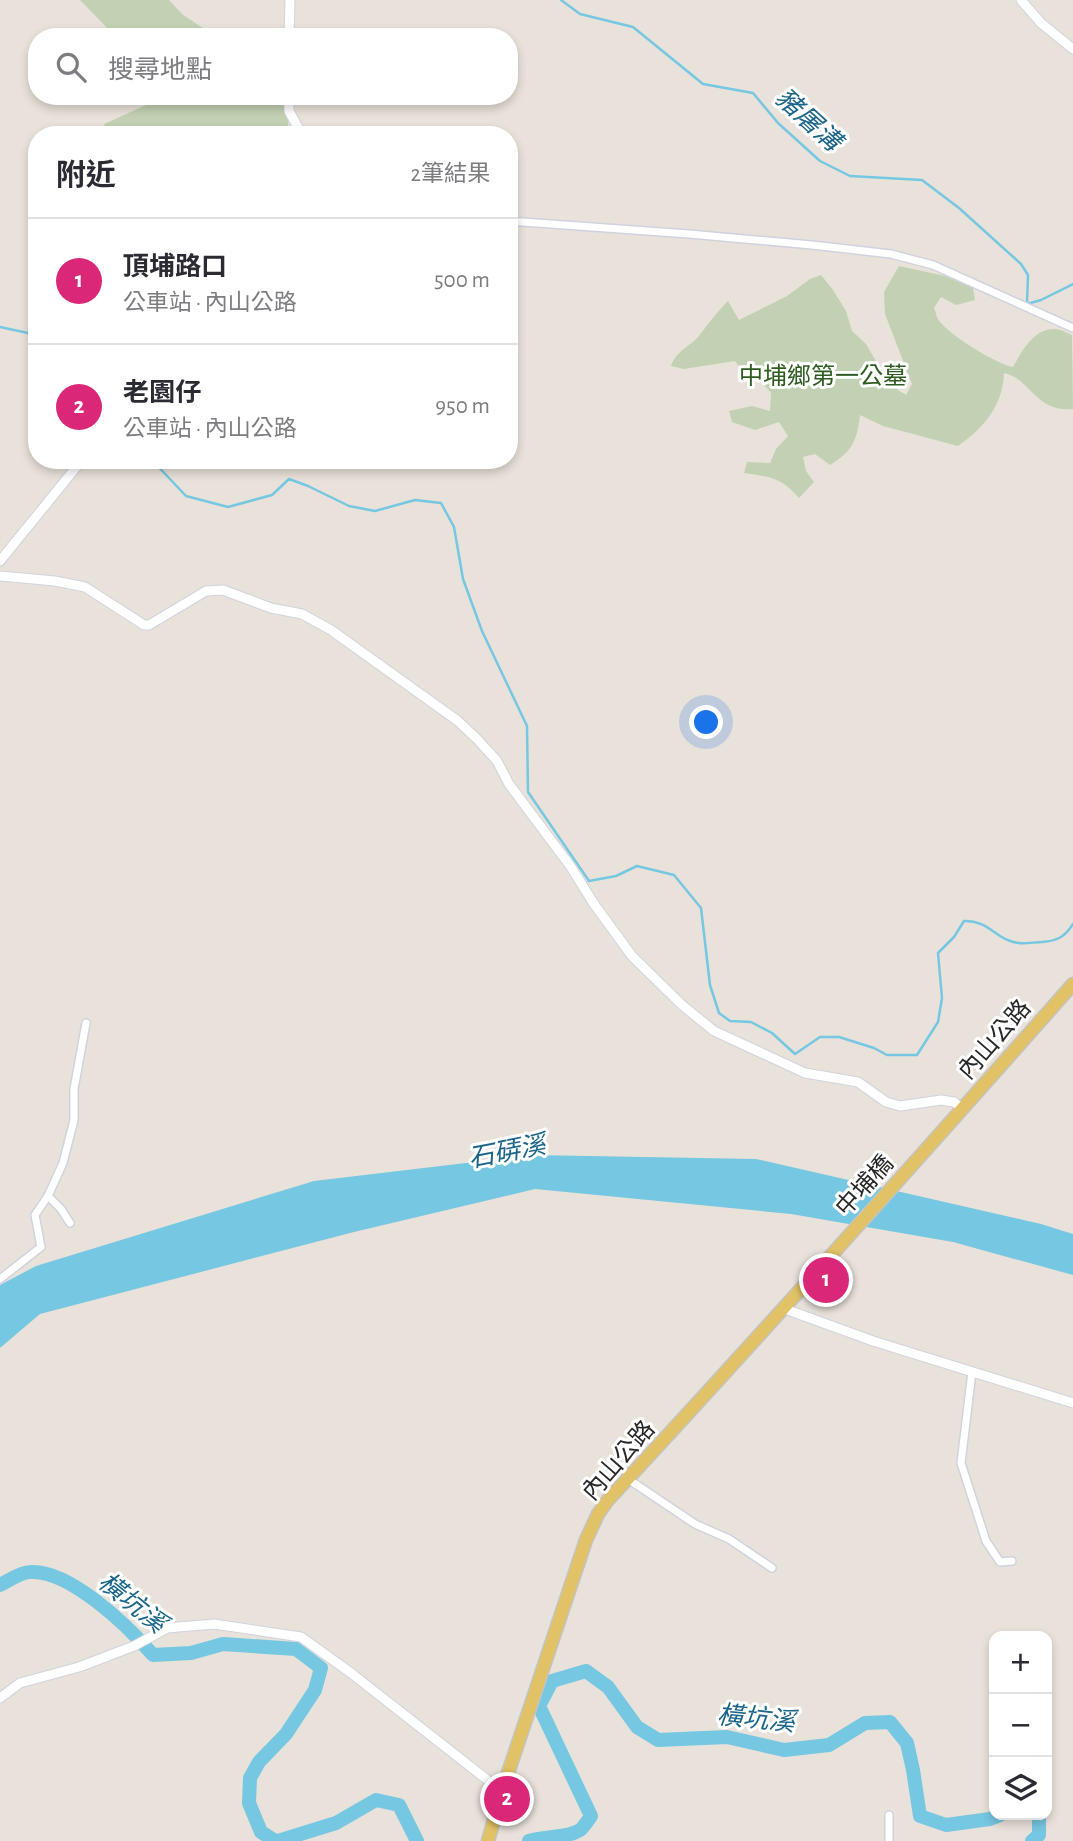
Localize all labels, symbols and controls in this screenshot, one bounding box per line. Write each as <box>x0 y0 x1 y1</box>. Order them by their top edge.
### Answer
search box <box>28 28 518 105</box>
icon: search <box>52 48 90 86</box>
text: 搜尋地點 <box>108 57 212 83</box>
water label: 豬屠溝 <box>770 83 849 158</box>
text: 附近 <box>56 161 116 191</box>
text: 2筆結果 <box>411 163 490 186</box>
text: 頂埔路口 <box>123 254 227 280</box>
text: 1 <box>75 269 83 292</box>
text: 500 m <box>434 269 490 292</box>
text: 公車站 · 內山公路 <box>123 292 297 315</box>
park label: 中埔鄉第一公墓 <box>739 363 907 389</box>
text: 老園仔 <box>123 380 201 406</box>
text: 2 <box>74 395 84 418</box>
text: 950 m <box>435 395 490 418</box>
text: 公車站 · 內山公路 <box>123 418 297 441</box>
your location <box>689 705 723 739</box>
street label: 內山公路 <box>953 995 1036 1084</box>
water label: 石硦溪 <box>466 1130 552 1172</box>
street label: 中埔橋 <box>831 1150 898 1221</box>
pin: 1 <box>803 1254 849 1306</box>
street label: 內山公路 <box>577 1416 660 1505</box>
water label: 橫坑溪 <box>94 1567 175 1640</box>
map controls <box>989 1631 1052 1820</box>
button: + <box>989 1631 1052 1694</box>
button: − <box>989 1694 1052 1757</box>
water label: 橫坑溪 <box>716 1700 800 1736</box>
button: layers <box>989 1757 1052 1820</box>
pin: 2 <box>484 1773 530 1825</box>

